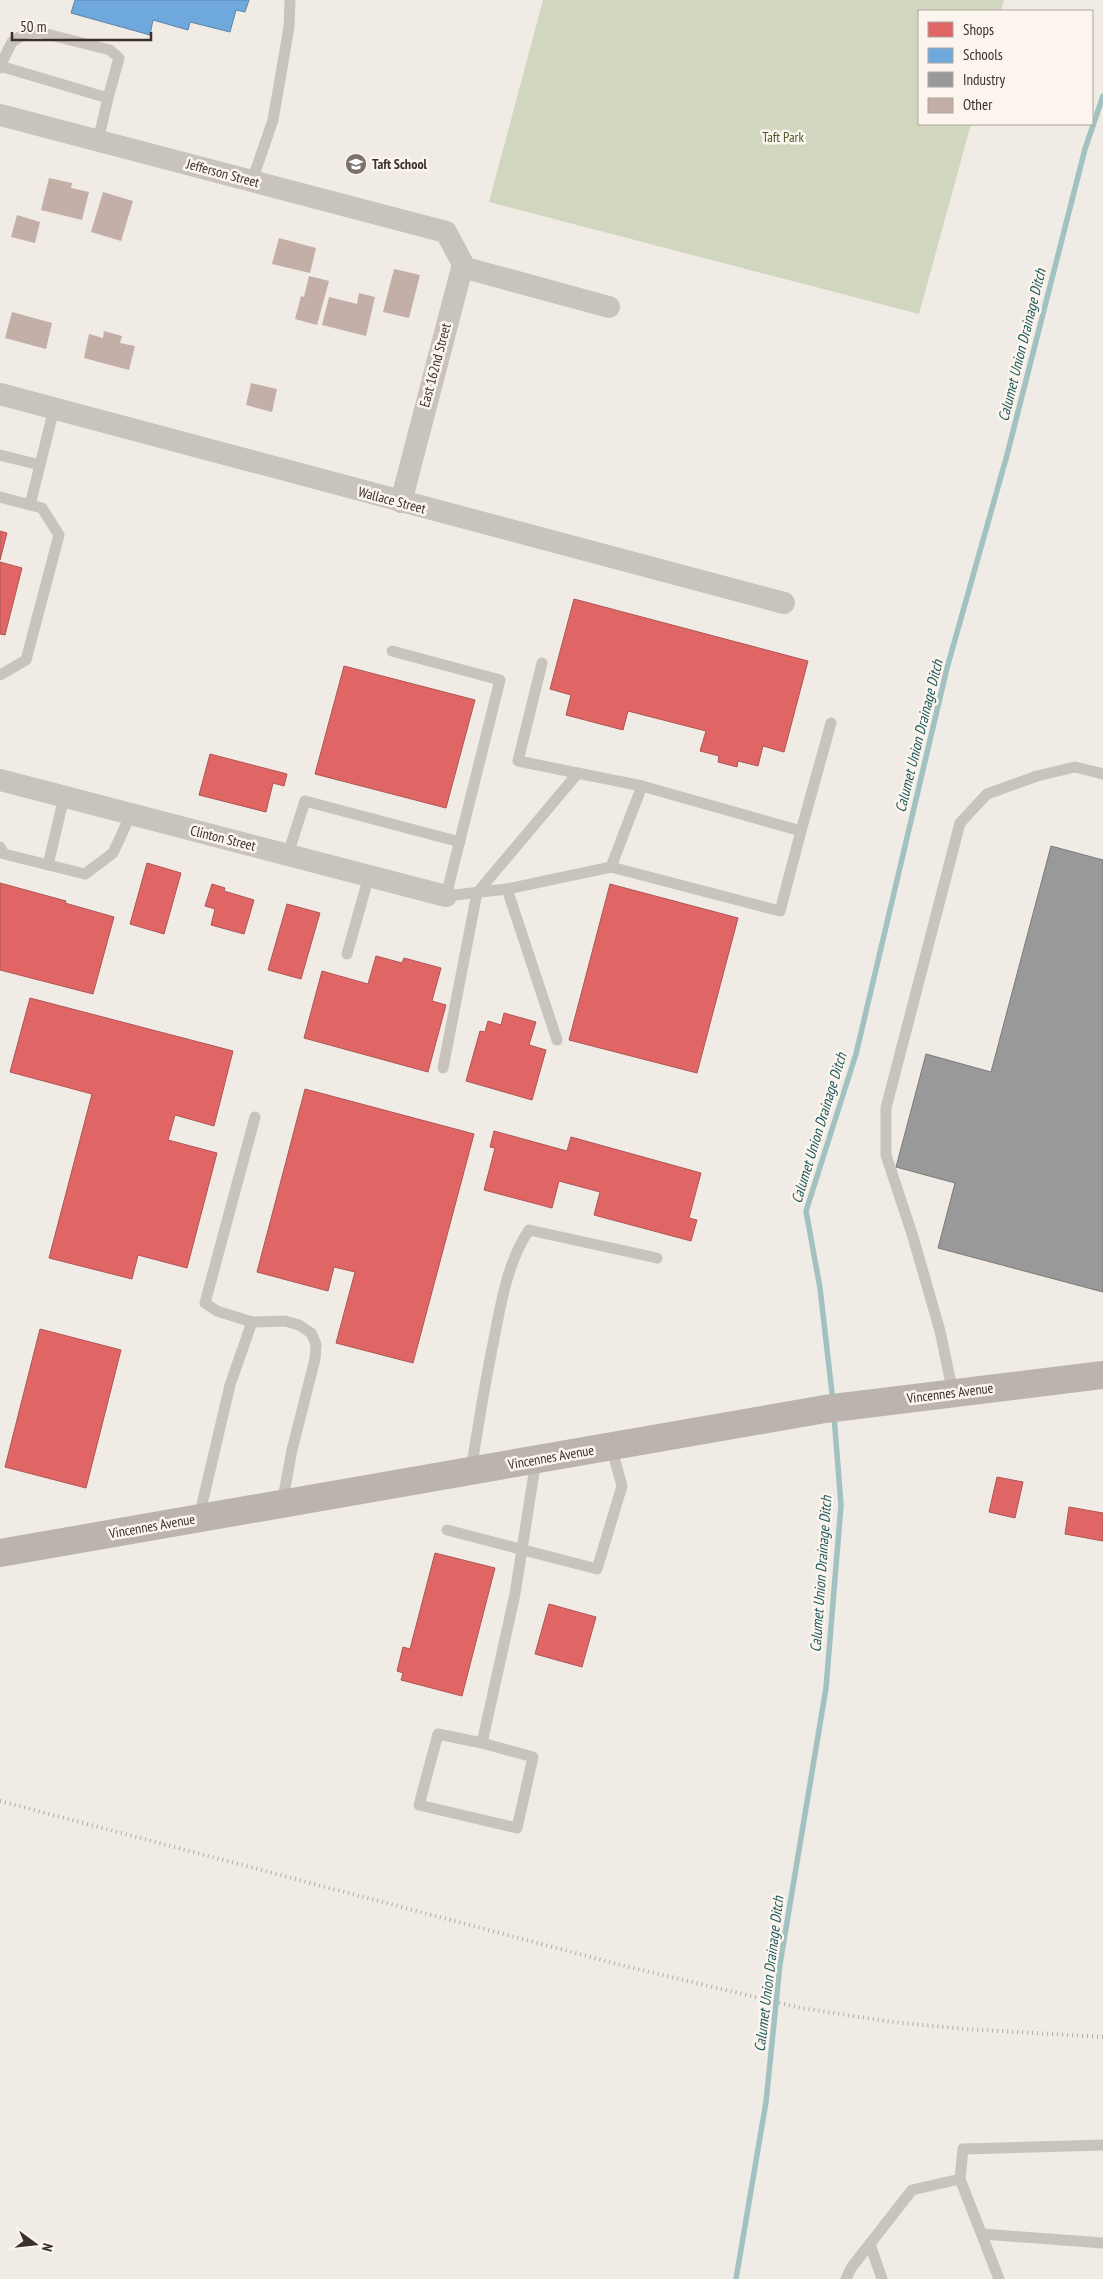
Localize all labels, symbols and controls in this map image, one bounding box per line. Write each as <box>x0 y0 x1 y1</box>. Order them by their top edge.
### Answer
scale bar <box>12 10 151 42</box>
legend <box>918 10 1093 125</box>
text: 50 m <box>20 17 46 36</box>
text: Shops <box>963 20 994 39</box>
text: Schools <box>963 45 1003 64</box>
text: Industry <box>963 70 1005 89</box>
text: Other <box>963 95 993 114</box>
park label: Taft Park <box>762 128 804 146</box>
school or university icon: Taft School <box>344 152 368 176</box>
street label: Jefferson Street <box>184 154 262 191</box>
place label: Taft School <box>372 155 428 173</box>
water label: Calumet Union Drainage Ditch <box>993 265 1050 423</box>
street label: East 162nd Street <box>415 321 455 409</box>
street label: Wallace Street <box>356 482 428 518</box>
water label: Calumet Union Drainage Ditch <box>890 656 947 814</box>
street label: Clinton Street <box>188 821 258 855</box>
water label: Calumet Union Drainage Ditch <box>787 1049 851 1206</box>
street label: Vincennes Avenue <box>905 1379 994 1407</box>
street label: Vincennes Avenue <box>506 1441 596 1474</box>
water label: Calumet Union Drainage Ditch <box>806 1494 836 1653</box>
street label: Vincennes Avenue <box>107 1510 197 1543</box>
water label: Calumet Union Drainage Ditch <box>750 1894 788 2053</box>
north arrow <box>10 2219 60 2269</box>
text: N <box>38 2241 57 2253</box>

